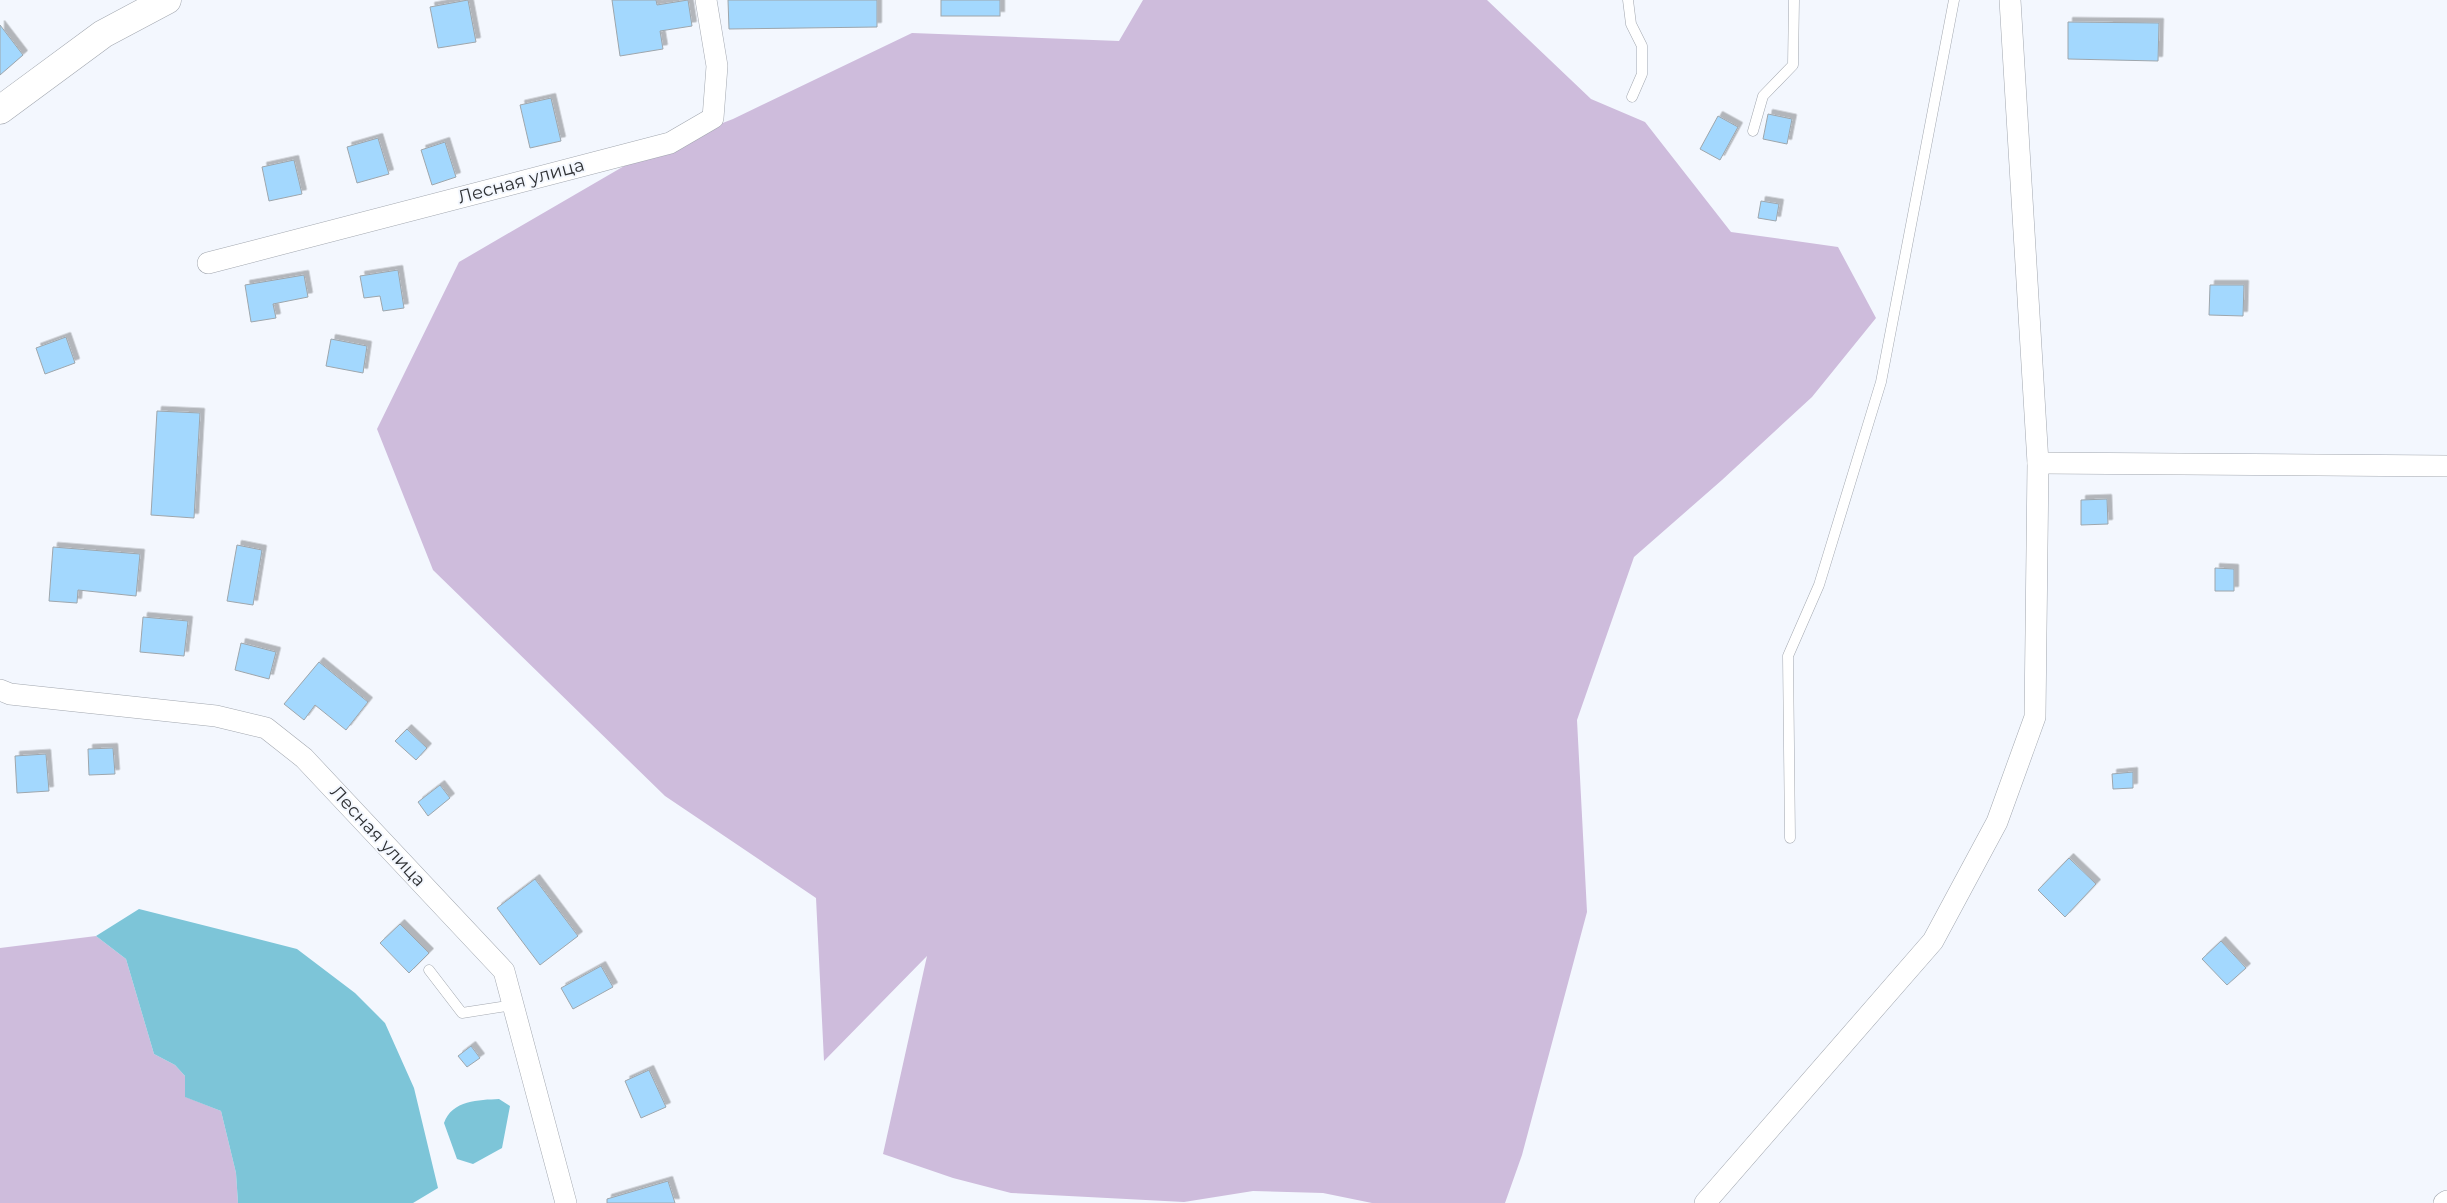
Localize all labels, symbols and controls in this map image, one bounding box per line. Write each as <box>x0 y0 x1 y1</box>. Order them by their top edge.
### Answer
street label: Лесная улица <box>455 154 587 208</box>
street label: Лесная улица <box>326 781 430 891</box>

